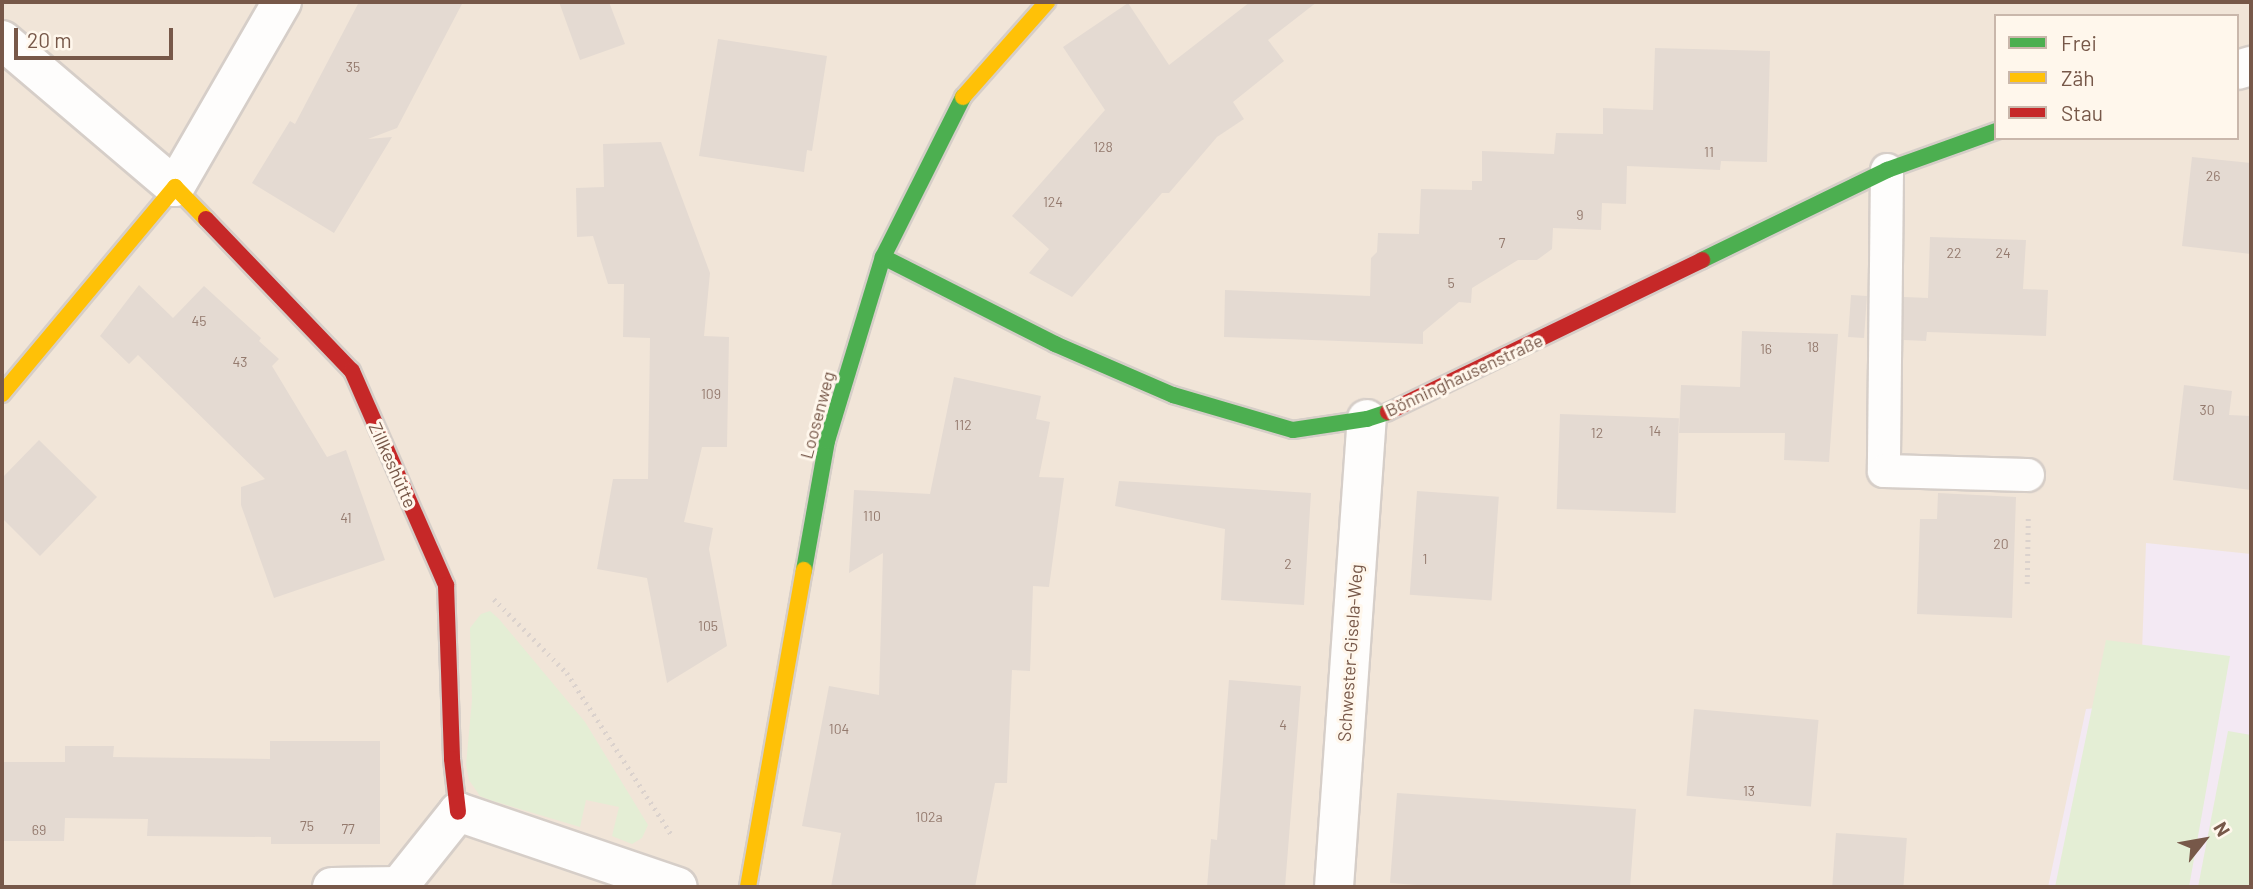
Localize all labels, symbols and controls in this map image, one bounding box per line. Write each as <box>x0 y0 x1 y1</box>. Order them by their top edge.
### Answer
scale bar <box>18 14 177 58</box>
legend <box>1994 14 2239 140</box>
text: 20 m <box>27 27 72 52</box>
text: Frei <box>2061 30 2097 55</box>
house number: 35 <box>346 59 360 75</box>
text: Zäh <box>2061 65 2095 90</box>
text: Stau <box>2061 100 2103 125</box>
house number: 128 <box>1093 139 1113 155</box>
house number: 11 <box>1704 144 1714 160</box>
house number: 26 <box>2206 168 2220 184</box>
house number: 124 <box>1043 194 1063 210</box>
house number: 9 <box>1576 207 1584 223</box>
house number: 7 <box>1499 235 1505 251</box>
house number: 22 <box>1946 245 1962 261</box>
house number: 24 <box>1995 245 2011 261</box>
house number: 5 <box>1447 275 1455 291</box>
house number: 45 <box>192 313 206 329</box>
street label: Bönninghausenstraße <box>1382 329 1546 421</box>
house number: 18 <box>1807 339 1819 355</box>
house number: 16 <box>1760 341 1772 357</box>
house number: 43 <box>233 354 247 370</box>
street label: Loosenweg <box>795 369 839 461</box>
house number: 109 <box>701 386 721 402</box>
house number: 30 <box>2199 402 2215 418</box>
house number: 112 <box>954 417 972 433</box>
street label: Zillkeshütte <box>365 419 421 511</box>
house number: 14 <box>1649 423 1661 439</box>
house number: 12 <box>1591 425 1603 441</box>
house number: 110 <box>863 508 881 524</box>
house number: 41 <box>340 510 352 526</box>
house number: 20 <box>1993 536 2009 552</box>
house number: 1 <box>1423 551 1427 567</box>
house number: 2 <box>1284 556 1292 572</box>
street label: Schwester-Gisela-Weg <box>1333 563 1367 743</box>
house number: 105 <box>698 618 718 634</box>
house number: 4 <box>1279 717 1287 733</box>
house number: 104 <box>829 721 849 737</box>
house number: 13 <box>1743 783 1755 799</box>
north arrow <box>2169 805 2239 875</box>
house number: 102a <box>915 809 943 825</box>
house number: 75 <box>300 818 314 834</box>
text: N <box>2209 818 2236 840</box>
house number: 77 <box>341 821 355 837</box>
house number: 69 <box>32 822 46 838</box>

